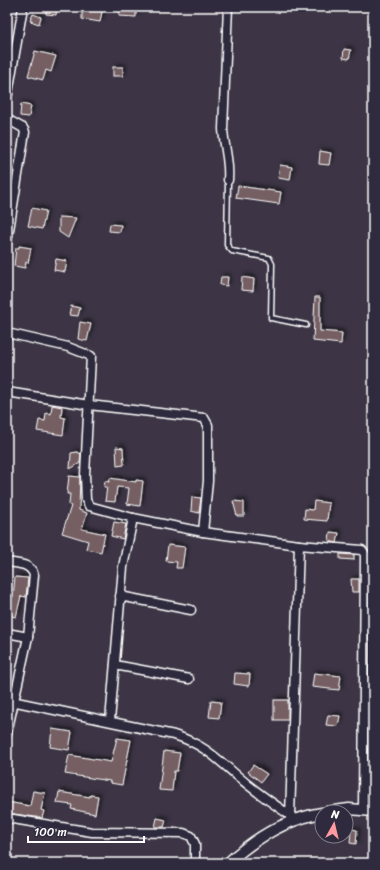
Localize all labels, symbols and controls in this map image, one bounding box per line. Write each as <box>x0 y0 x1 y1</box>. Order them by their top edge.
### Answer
north arrow <box>314 804 354 844</box>
text: N <box>329 805 341 825</box>
scale bar <box>28 818 144 844</box>
text: 100 m <box>34 821 67 843</box>

